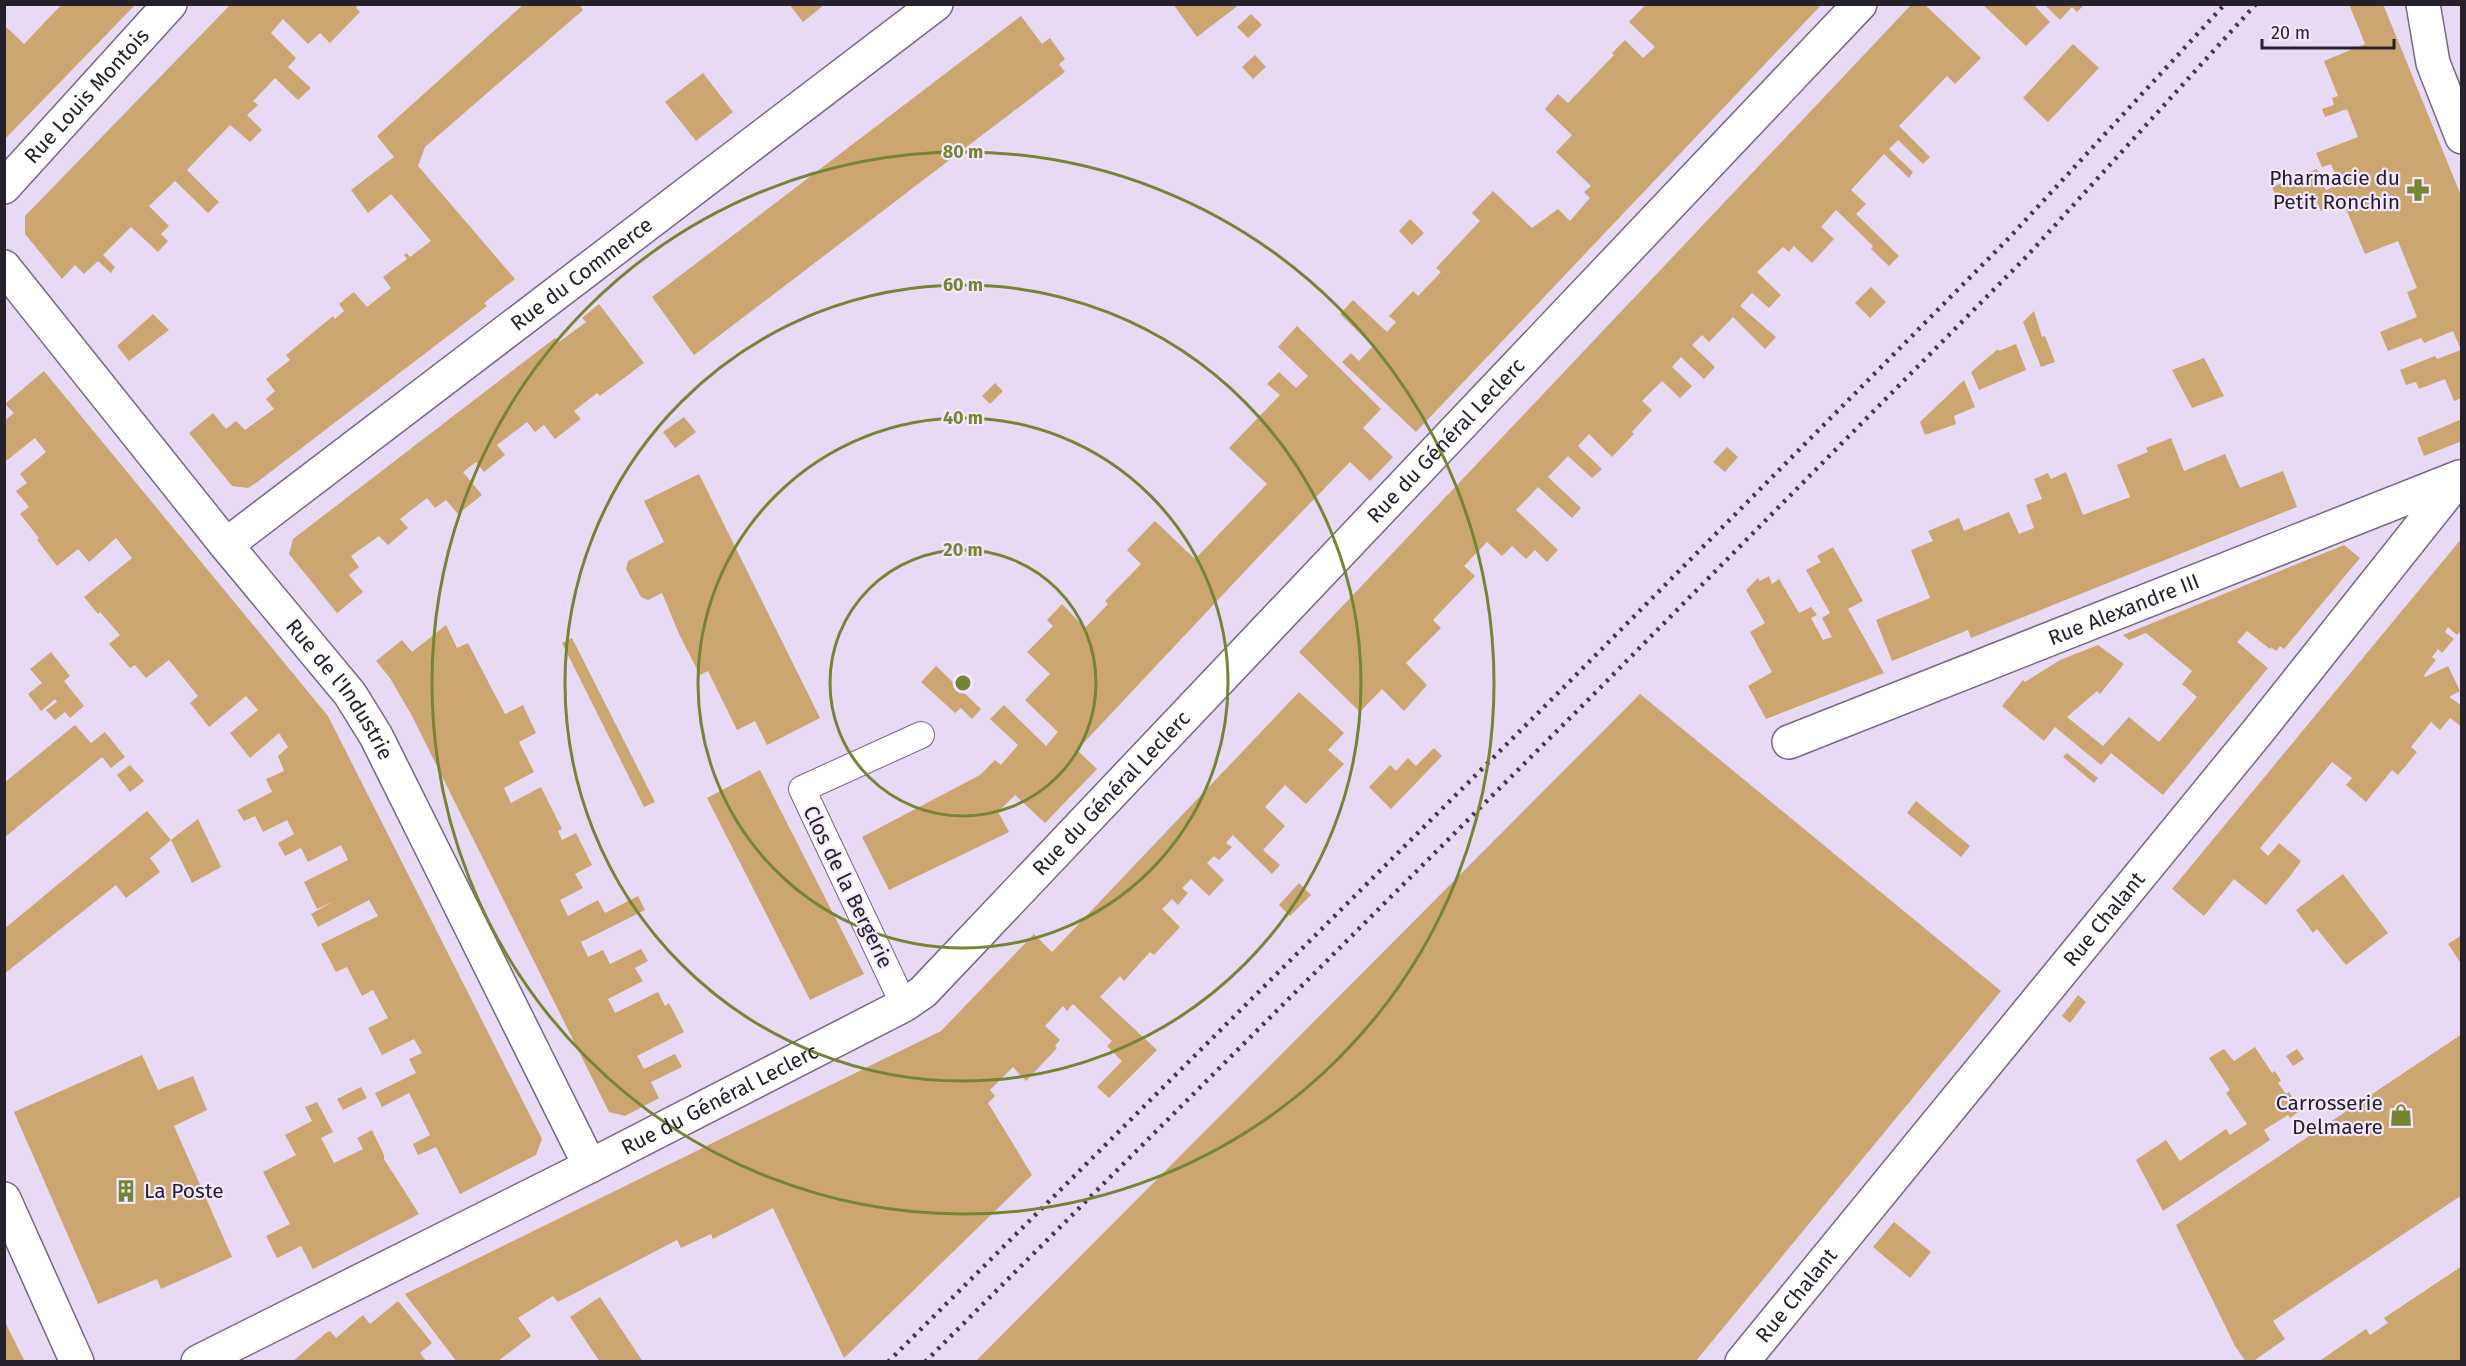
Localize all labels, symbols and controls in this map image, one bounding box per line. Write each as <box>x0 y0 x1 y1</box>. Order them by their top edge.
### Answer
scale bar <box>2262 12 2394 50</box>
text: 20 m <box>2271 22 2310 44</box>
street label: Rue Louis Montois <box>19 23 155 169</box>
text: 80 m <box>943 141 983 163</box>
place label: Pharmacie du Petit Ronchin <box>2269 165 2400 215</box>
pharmacy icon: Pharmacie du Petit Ronchin <box>2405 177 2431 203</box>
street label: Rue du Commerce <box>505 212 658 337</box>
text: 60 m <box>943 274 983 296</box>
street label: Rue du Général Leclerc <box>1362 353 1530 529</box>
text: 40 m <box>943 407 983 429</box>
text: 20 m <box>943 539 983 561</box>
street label: Rue Alexandre III <box>2044 568 2203 651</box>
street label: Rue de l'Industrie <box>280 614 399 764</box>
centre of rings <box>953 673 973 693</box>
street label: Rue du Général Leclerc <box>1027 705 1196 881</box>
street label: Clos de la Bergerie <box>797 802 899 972</box>
street label: Rue Chalant <box>2058 866 2151 972</box>
street label: Rue du Général Leclerc <box>617 1038 822 1161</box>
place label: Carrosserie Delmaere <box>2276 1090 2383 1140</box>
shop icon: Carrosserie Delmaere <box>2388 1102 2414 1128</box>
building icon: La Poste <box>113 1178 139 1204</box>
place label: La Poste <box>144 1178 224 1204</box>
street label: Rue Chalant <box>1750 1243 1843 1348</box>

